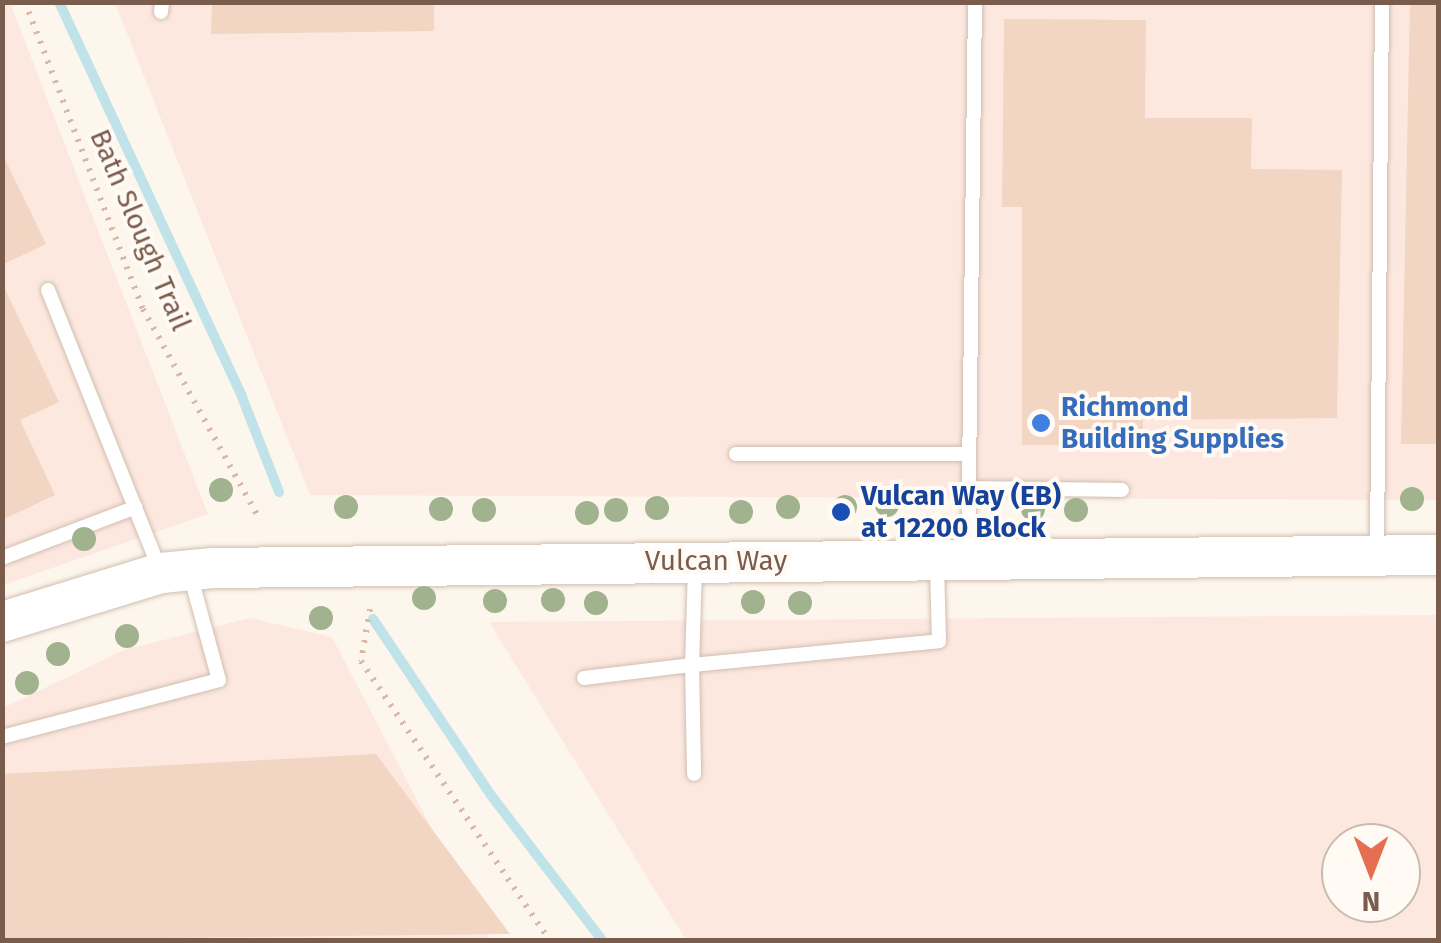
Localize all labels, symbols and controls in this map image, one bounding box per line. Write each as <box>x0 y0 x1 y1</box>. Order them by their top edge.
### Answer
street label: Bath Slough Trail <box>82 124 198 336</box>
place label: Richmond Building Supplies <box>1061 390 1284 456</box>
marker: Richmond Building Supplies <box>1030 412 1052 434</box>
place label: Vulcan Way (EB) at 12200 Block <box>861 479 1061 545</box>
marker: Vulcan Way (EB) at 12200 Block <box>830 501 852 523</box>
street label: Vulcan Way <box>645 544 787 578</box>
north arrow <box>1321 823 1421 923</box>
text: N <box>1362 885 1380 918</box>

